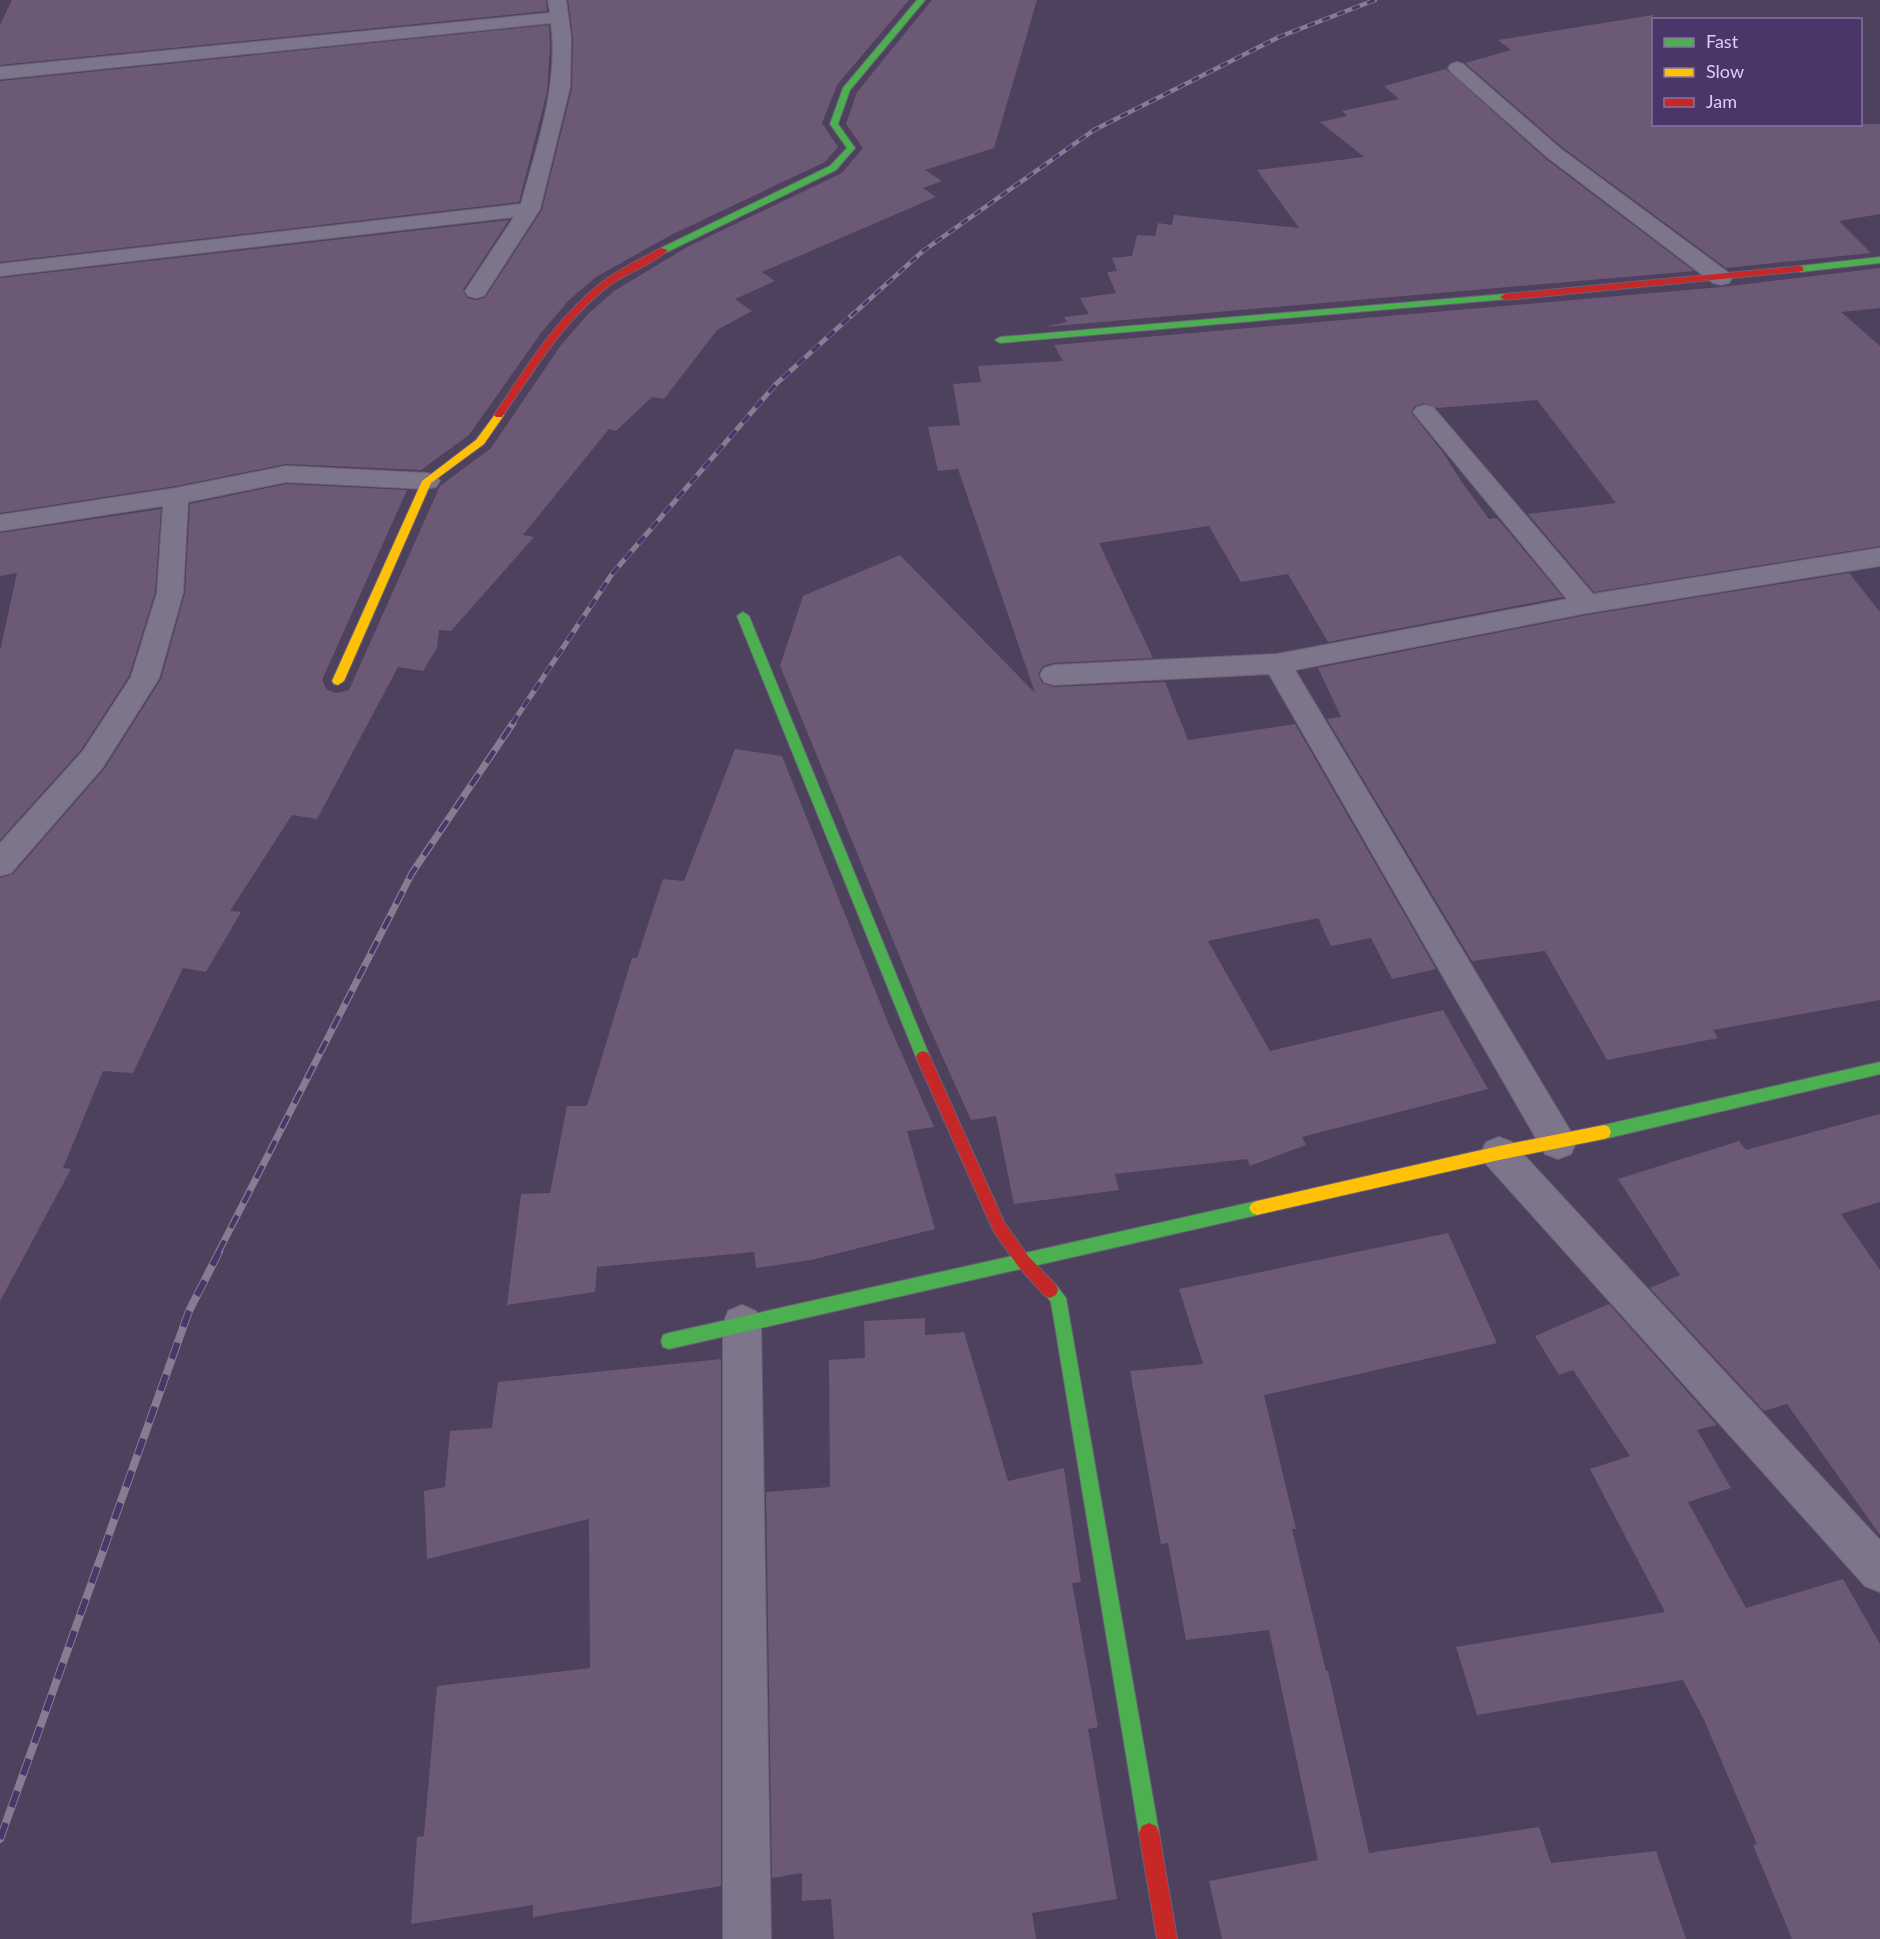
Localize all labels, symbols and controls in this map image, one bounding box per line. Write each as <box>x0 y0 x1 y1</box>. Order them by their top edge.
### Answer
legend <box>1652 18 1862 126</box>
text: Fast <box>1706 30 1739 52</box>
text: Slow <box>1706 60 1744 82</box>
text: Jam <box>1706 90 1737 112</box>

